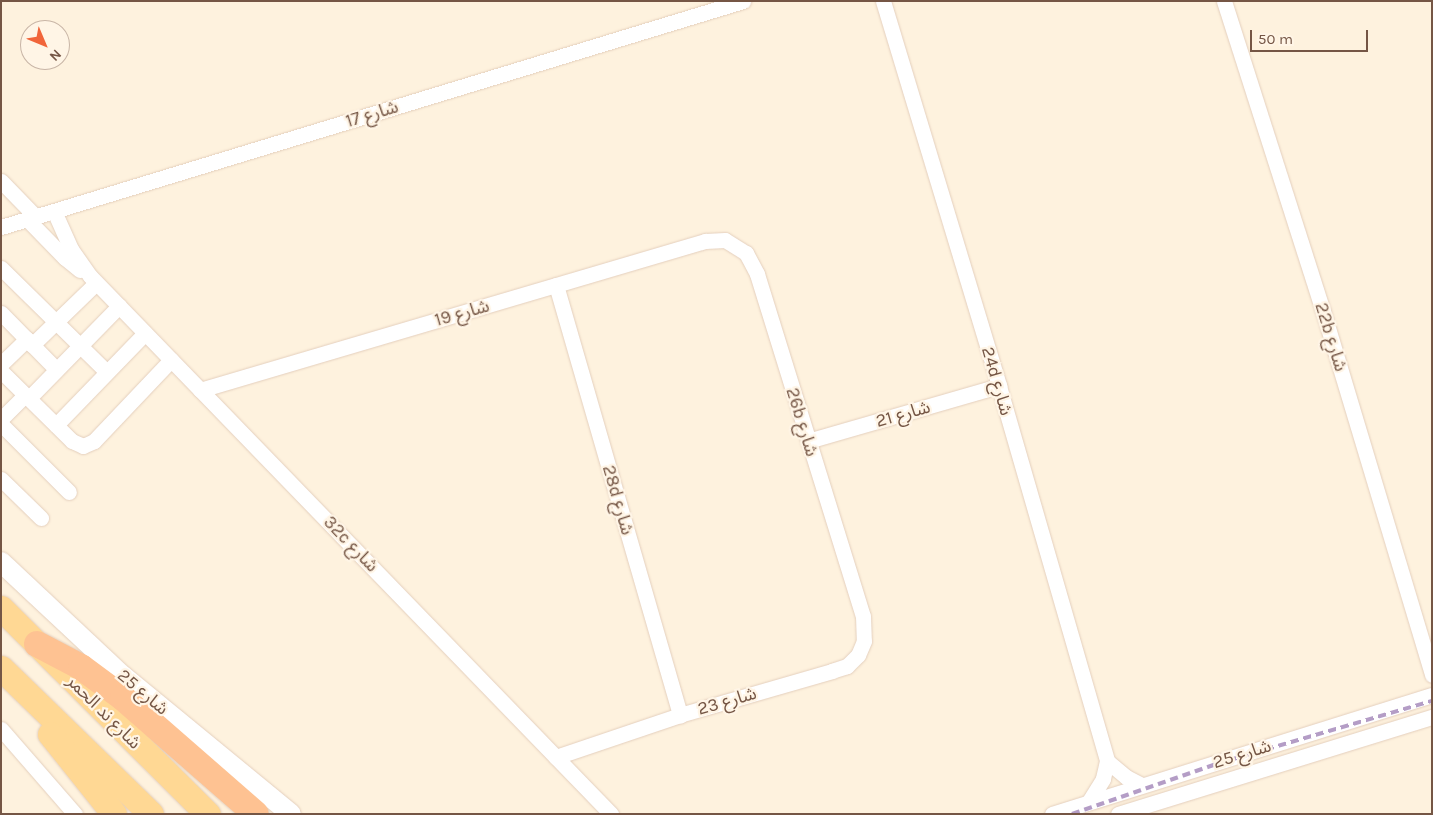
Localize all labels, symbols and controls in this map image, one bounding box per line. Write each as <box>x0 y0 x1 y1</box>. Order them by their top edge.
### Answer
north arrow <box>20 20 70 70</box>
scale bar <box>1253 20 1370 52</box>
text: 50 m <box>1258 30 1293 48</box>
text: N <box>46 46 65 65</box>
street label: شارع 17 <box>343 96 401 132</box>
street label: شارع 19 <box>432 295 492 331</box>
street label: 22b شارع <box>1310 300 1352 374</box>
street label: 24d شارع <box>977 344 1017 418</box>
street label: 26b شارع <box>781 385 823 459</box>
street label: شارع 21 <box>873 396 933 432</box>
street label: 28d شارع <box>598 463 638 537</box>
street label: 32c شارع <box>319 511 383 577</box>
street label: شارع 25 <box>113 664 173 720</box>
street label: شارع ند الحمر <box>62 670 146 754</box>
street label: شارع 23 <box>695 682 759 720</box>
street label: شارع 25 <box>1210 735 1274 773</box>

